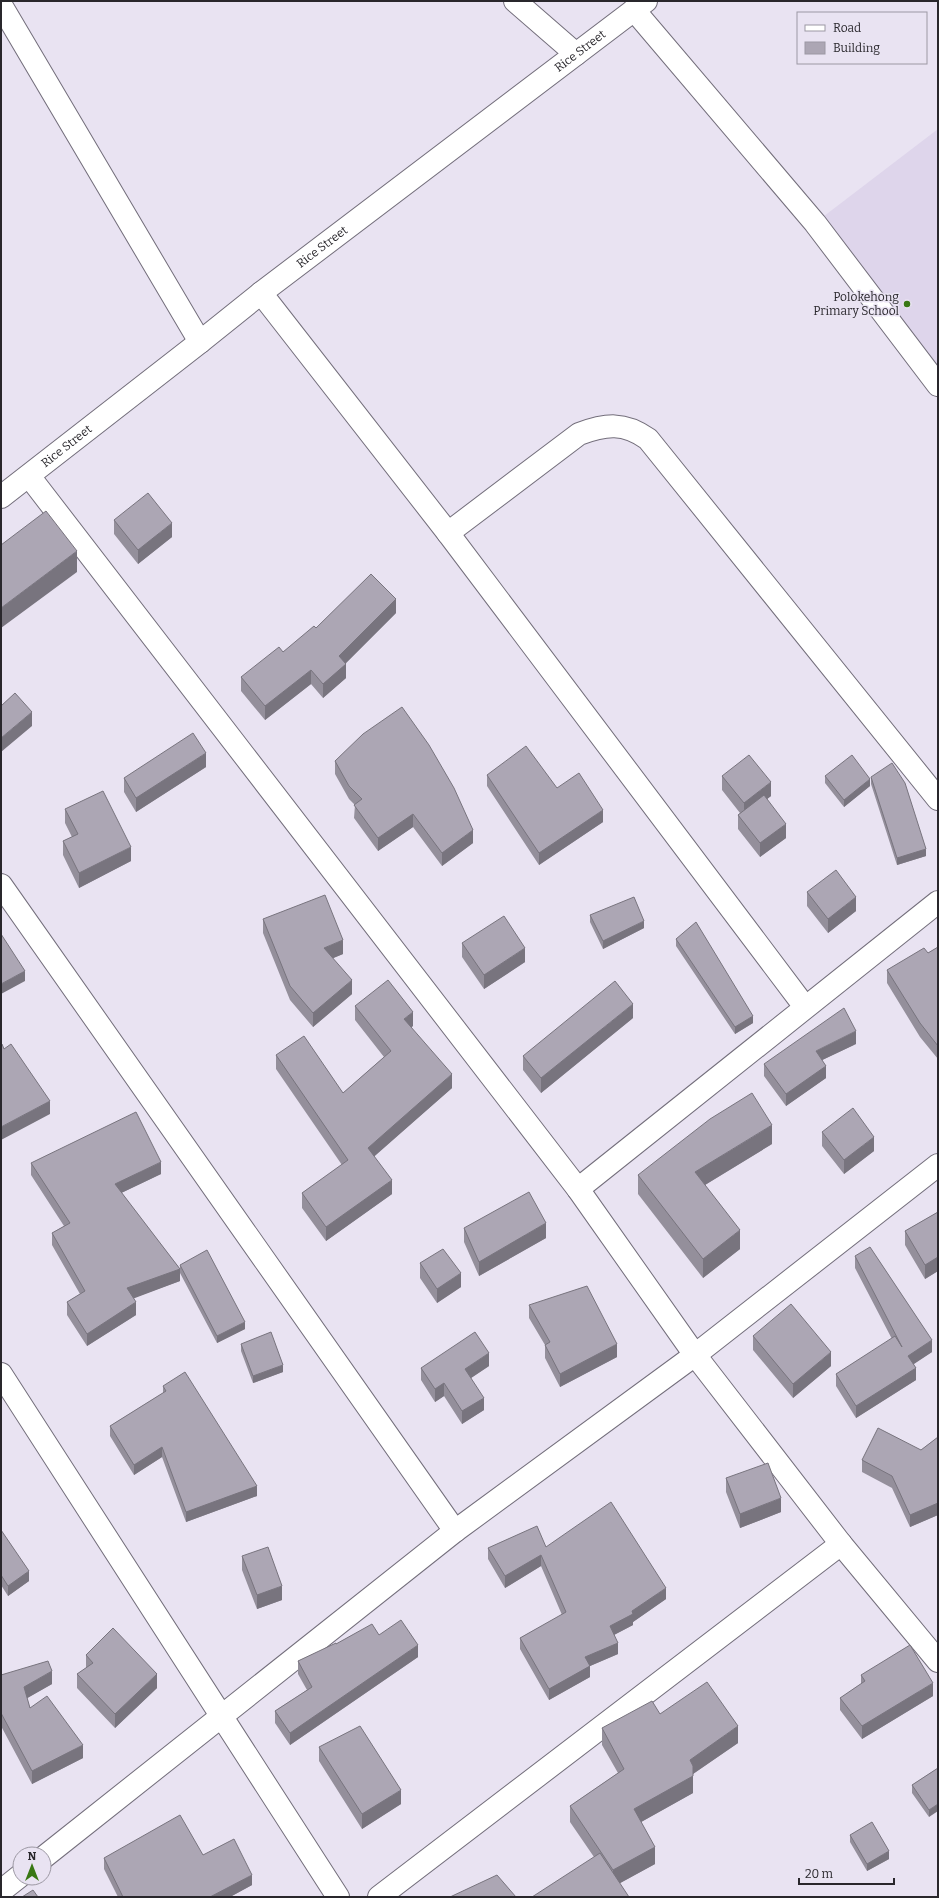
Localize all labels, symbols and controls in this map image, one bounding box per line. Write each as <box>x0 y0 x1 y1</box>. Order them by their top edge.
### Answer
legend <box>797 12 927 64</box>
text: Road <box>833 21 861 35</box>
street label: Rice Street <box>552 27 609 75</box>
text: Building <box>833 41 880 55</box>
street label: Rice Street <box>294 223 351 271</box>
place label: Polokehong Primary School <box>813 290 900 318</box>
marker: Polokehong Primary School <box>902 299 912 309</box>
street label: Rice Street <box>38 422 95 470</box>
north arrow <box>12 1846 52 1886</box>
text: N <box>28 1850 37 1863</box>
scale bar <box>799 1860 894 1886</box>
text: 20 m <box>805 1867 834 1881</box>

